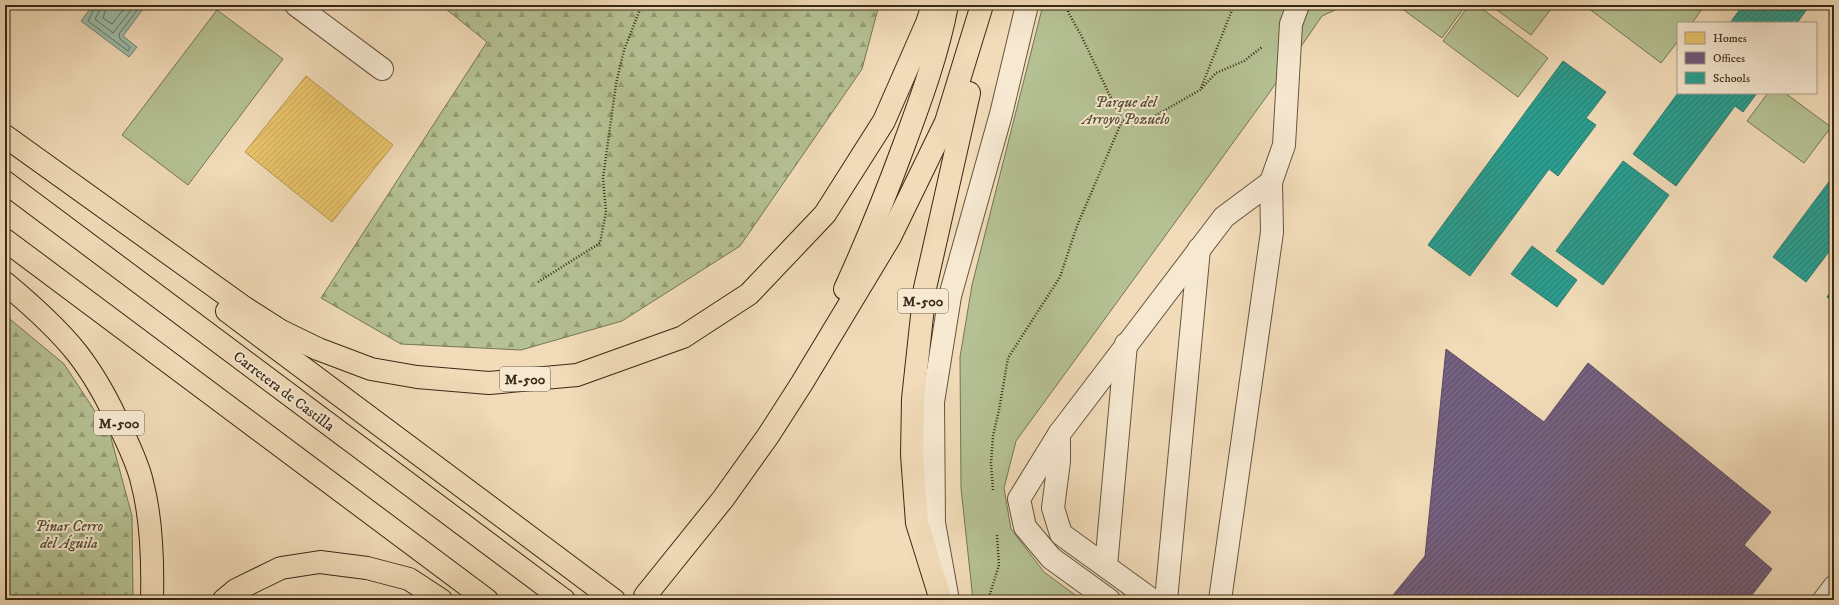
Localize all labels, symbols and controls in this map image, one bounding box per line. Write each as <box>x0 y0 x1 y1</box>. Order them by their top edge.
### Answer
legend <box>1677 22 1817 94</box>
text: Homes <box>1713 31 1747 46</box>
text: Offices <box>1713 51 1745 66</box>
text: Schools <box>1713 71 1750 86</box>
park label: Parque del Arroyo Pozuelo <box>1080 93 1170 129</box>
road number: M-500 <box>898 289 948 313</box>
street label: Carretera de Castilla <box>229 347 339 436</box>
road number: M-500 <box>500 367 550 391</box>
road number: M-500 <box>94 411 144 435</box>
park label: Pinar Cerro del Águila <box>35 517 103 553</box>

